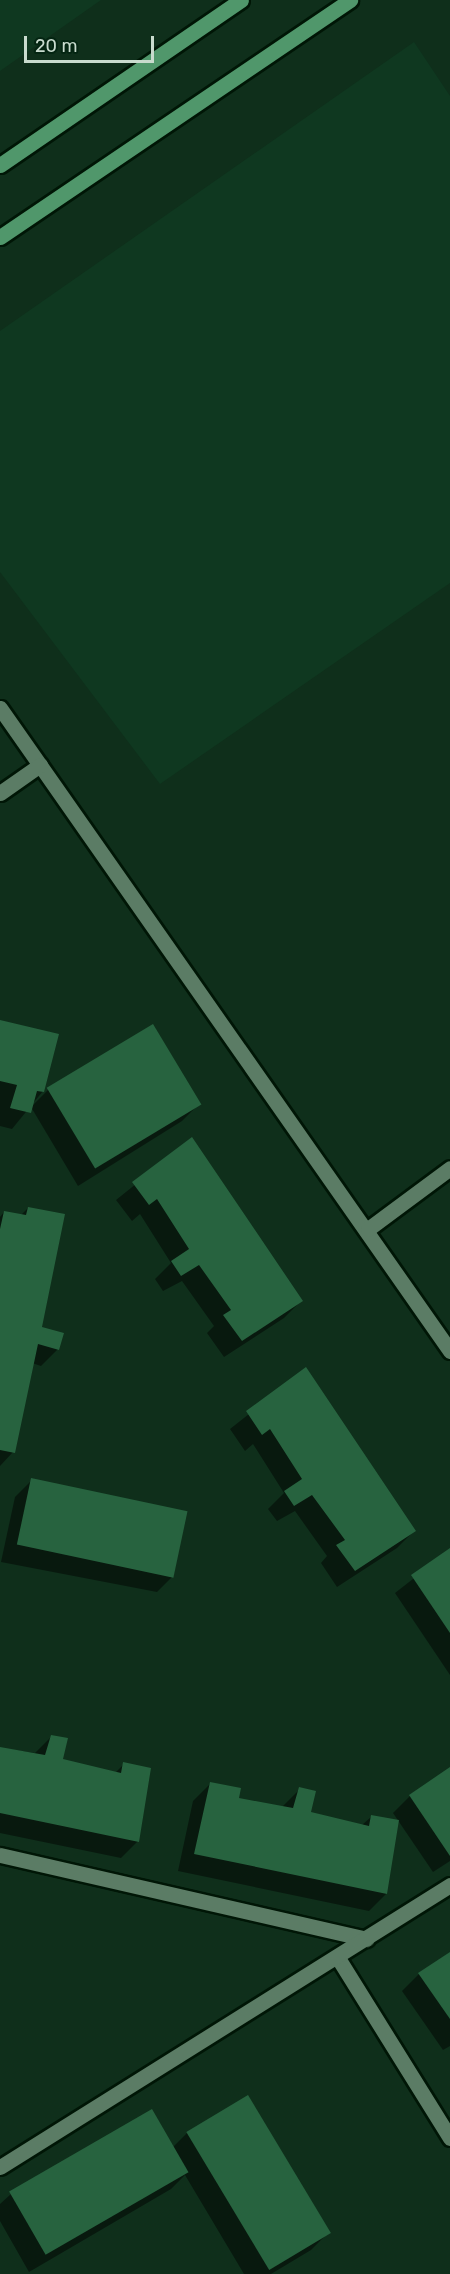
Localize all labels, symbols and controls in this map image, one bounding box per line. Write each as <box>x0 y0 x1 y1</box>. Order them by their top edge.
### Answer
scale bar <box>27 24 158 62</box>
text: 20 m <box>35 35 77 57</box>

